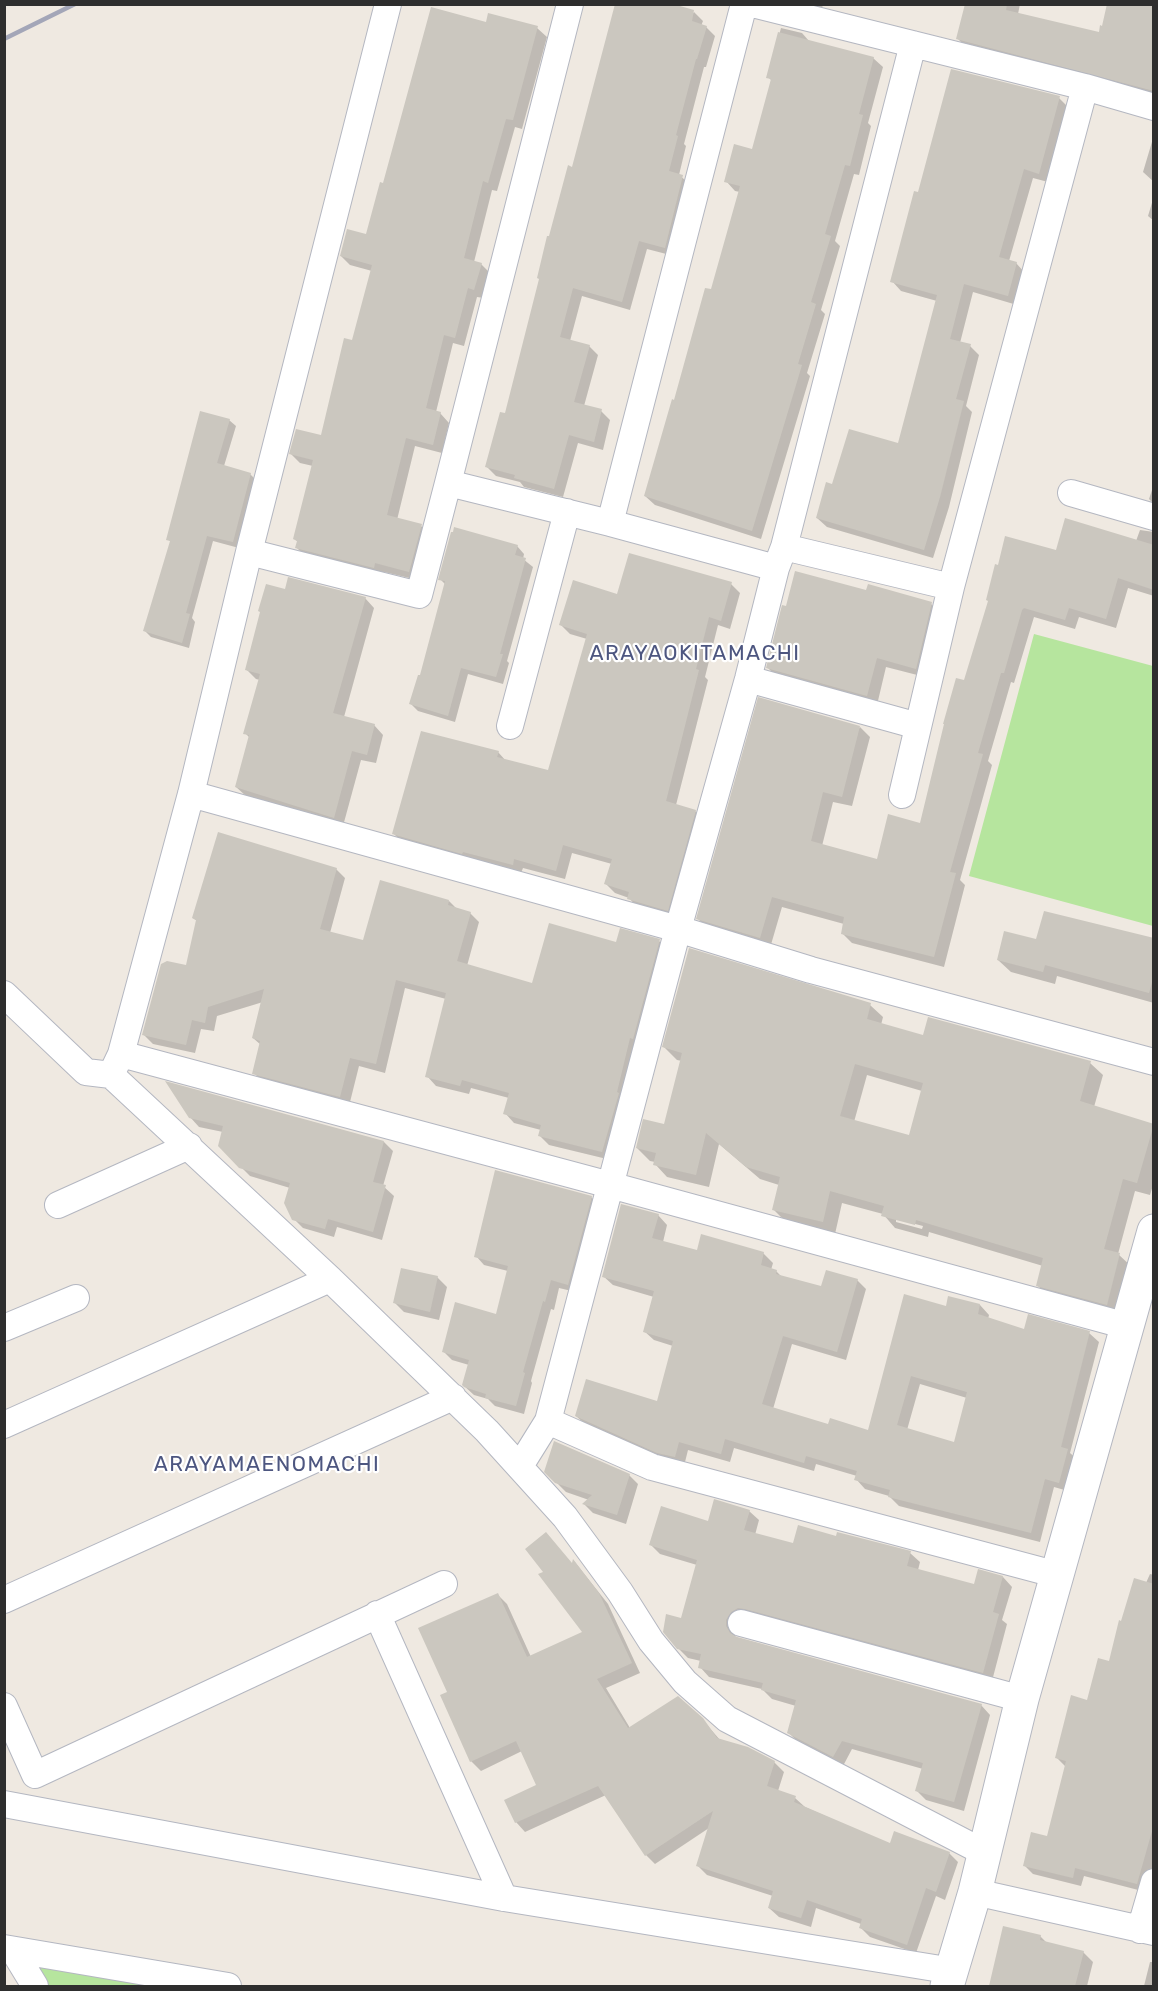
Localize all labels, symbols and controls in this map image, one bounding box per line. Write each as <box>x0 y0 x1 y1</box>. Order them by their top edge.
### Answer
district label: ARAYAOKITAMACHI <box>589 641 801 667</box>
district label: ARAYAMAENOMACHI <box>154 1452 380 1478</box>

